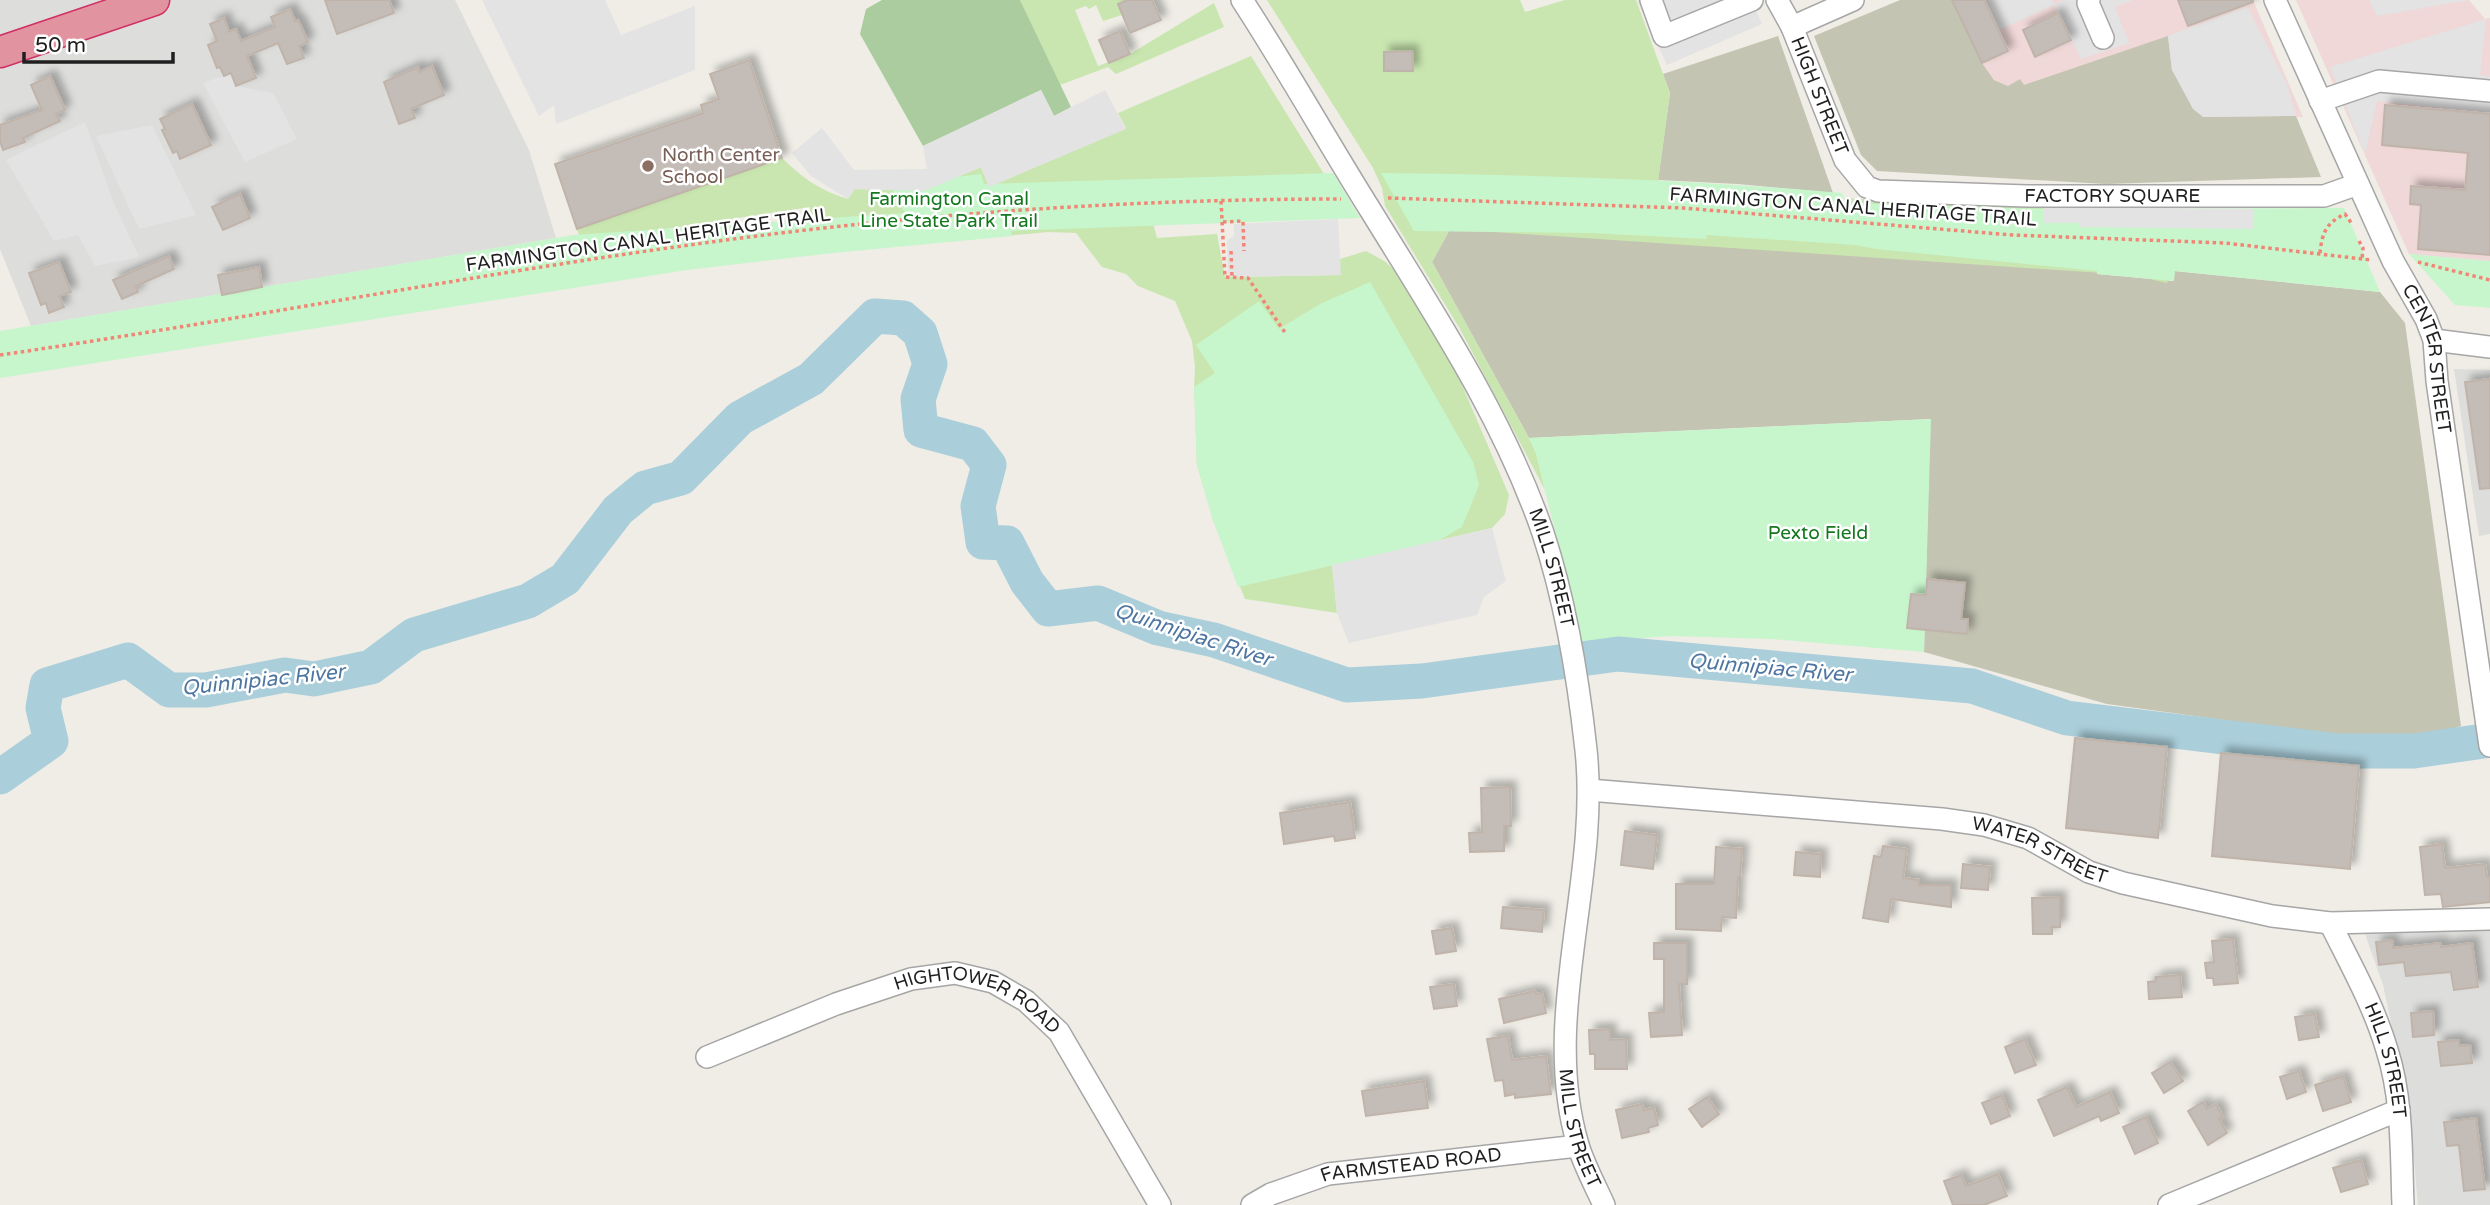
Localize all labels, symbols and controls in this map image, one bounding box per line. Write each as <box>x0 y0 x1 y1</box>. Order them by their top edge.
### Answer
scale bar <box>24 21 173 65</box>
text: 50 m <box>35 33 86 58</box>
street label: HIGH STREET <box>1786 34 1853 159</box>
place label: North Center School <box>662 144 780 188</box>
marker: North Center School <box>640 158 656 174</box>
street label: FARMINGTON CANAL HERITAGE TRAIL <box>1669 183 2037 231</box>
street label: FACTORY SQUARE <box>2024 185 2200 207</box>
park label: Farmington Canal Line State Park Trail <box>860 188 1038 232</box>
street label: FARMINGTON CANAL HERITAGE TRAIL <box>464 203 832 276</box>
street label: CENTER STREET <box>2397 280 2456 435</box>
street label: MILL STREET <box>1524 505 1578 630</box>
park label: Pexto Field <box>1768 522 1868 544</box>
water label: Quinnipiac River <box>1111 598 1278 673</box>
water label: Quinnipiac River <box>1687 648 1856 688</box>
water label: Quinnipiac River <box>180 659 349 701</box>
street label: WATER STREET <box>1971 812 2111 888</box>
street label: HIGHTOWER ROAD <box>891 962 1065 1038</box>
street label: HILL STREET <box>2360 999 2411 1119</box>
street label: MILL STREET <box>1555 1068 1605 1192</box>
street label: FARMSTEAD ROAD <box>1317 1144 1503 1187</box>

